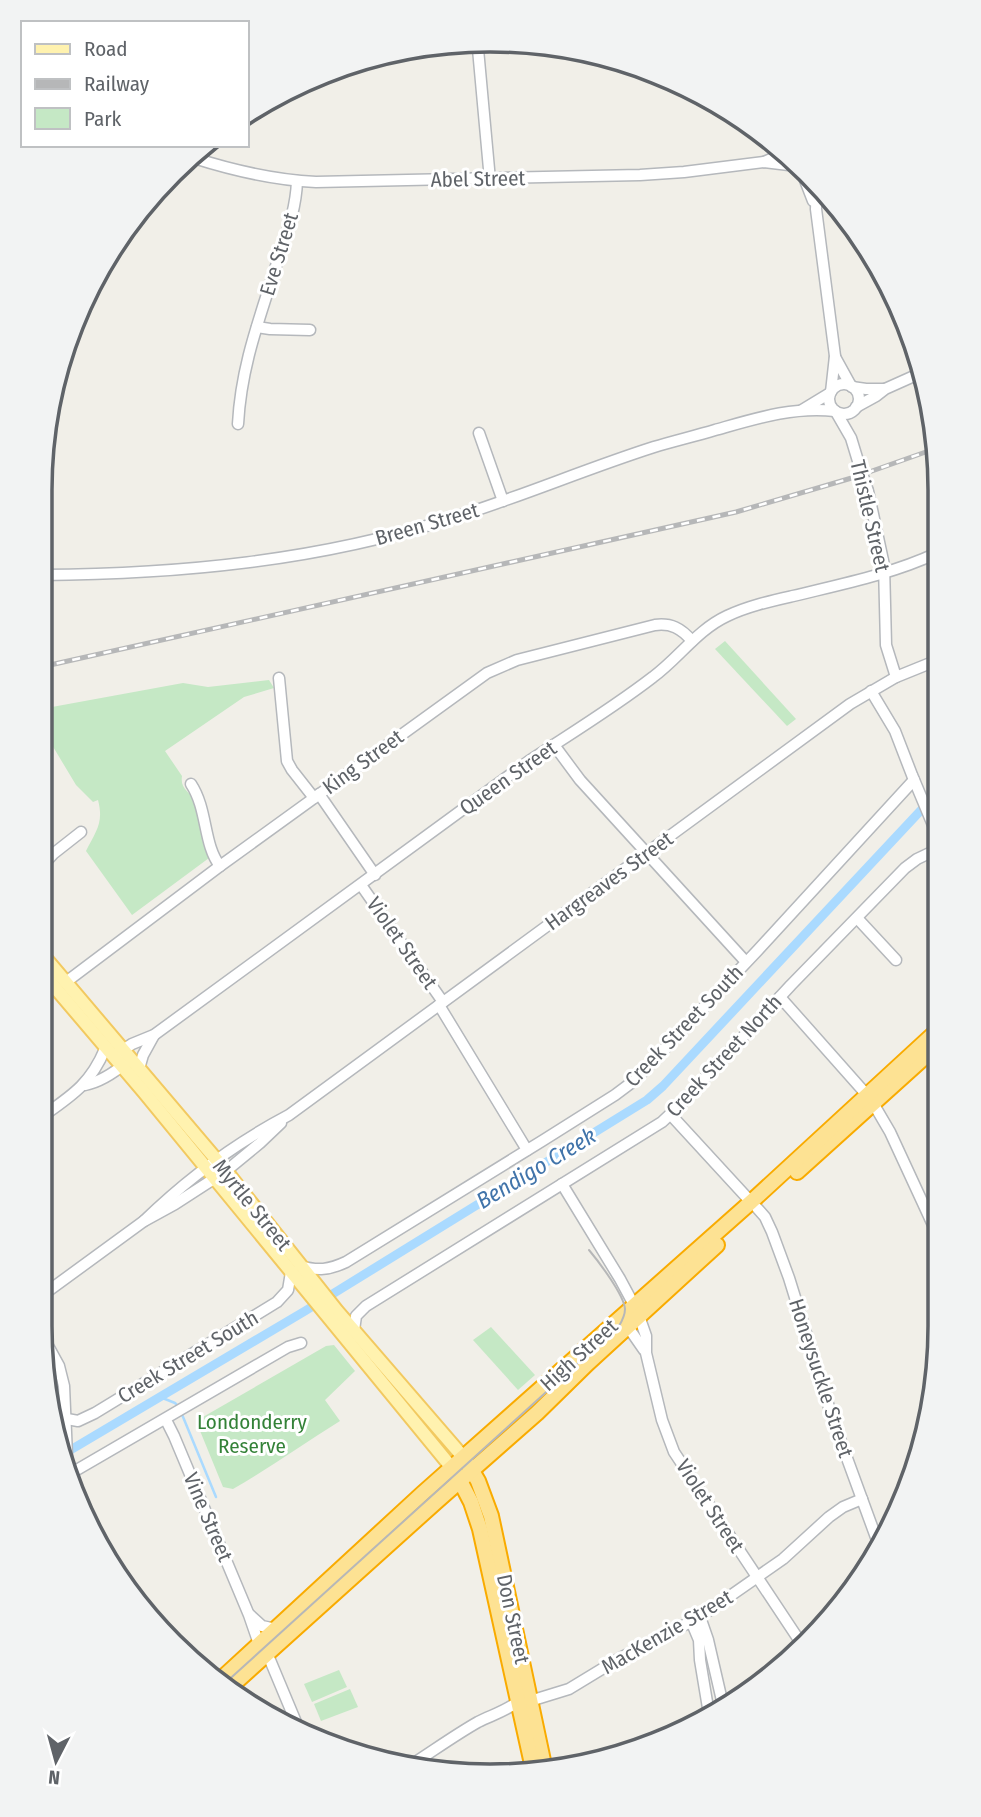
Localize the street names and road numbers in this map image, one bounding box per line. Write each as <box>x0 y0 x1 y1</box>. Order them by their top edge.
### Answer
street label: Abel Street <box>430 165 526 193</box>
street label: Eve Street <box>254 209 304 299</box>
street label: Thistle Street <box>845 457 896 575</box>
street label: Breen Street <box>372 497 482 551</box>
street label: King Street <box>317 724 409 800</box>
street label: Queen Street <box>454 735 562 821</box>
street label: Hargreaves Street <box>540 826 678 936</box>
street label: Violet Street <box>361 892 443 994</box>
street label: Creek Street South <box>619 960 749 1092</box>
street label: Creek Street North <box>661 989 787 1123</box>
street label: Myrtle Street <box>207 1154 297 1256</box>
street label: Honeysuckle Street <box>783 1295 859 1461</box>
street label: Creek Street South <box>113 1305 263 1409</box>
street label: High Street <box>535 1313 623 1397</box>
street label: Violet Street <box>670 1454 750 1558</box>
street label: Vine Street <box>178 1469 238 1565</box>
street label: Don Street <box>491 1572 535 1666</box>
street label: MacKenzie Street <box>597 1584 737 1680</box>

